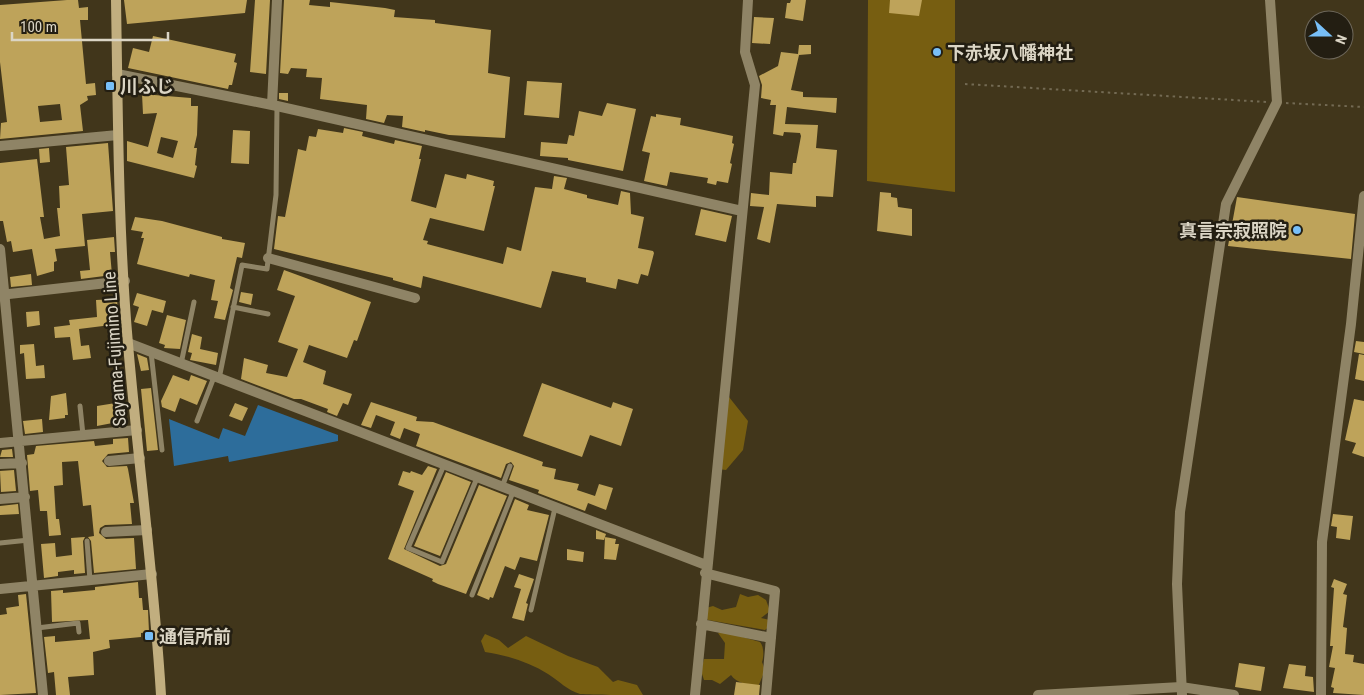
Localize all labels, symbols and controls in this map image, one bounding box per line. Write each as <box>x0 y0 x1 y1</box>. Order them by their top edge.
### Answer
scale bar <box>12 10 169 42</box>
north arrow <box>1304 10 1354 60</box>
text: 100 m <box>20 18 57 36</box>
text: N <box>1332 33 1350 47</box>
place label: 下赤坂八幡神社 <box>947 42 1073 63</box>
marker: 下赤坂八幡神社 <box>931 46 943 58</box>
place label: 川ふじ <box>120 76 174 97</box>
marker: 川ふじ <box>104 80 116 92</box>
place label: 真言宗寂照院 <box>1179 220 1287 241</box>
marker: 真言宗寂照院 <box>1291 224 1303 236</box>
street label: Sayama-Fujimino Line <box>98 271 130 427</box>
place label: 通信所前 <box>159 626 231 647</box>
marker: 通信所前 <box>143 630 155 642</box>

